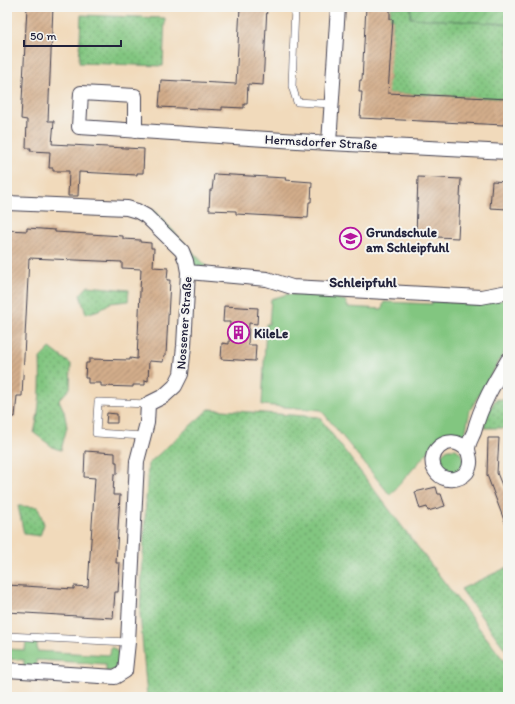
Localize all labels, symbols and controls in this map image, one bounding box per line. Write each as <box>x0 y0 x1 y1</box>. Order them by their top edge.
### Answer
scale bar <box>24 22 121 48</box>
text: 50 m <box>30 29 56 43</box>
street label: Hermsdorfer Straße <box>264 132 378 152</box>
place label: Grundschule am Schleipfuhl <box>366 225 450 256</box>
school or university icon: Grundschule am Schleipfuhl <box>337 226 363 252</box>
district label: Schleipfuhl <box>329 274 398 291</box>
street label: Nossener Straße <box>173 276 195 370</box>
building icon: KileLe <box>226 320 252 346</box>
place label: KileLe <box>254 326 288 341</box>

